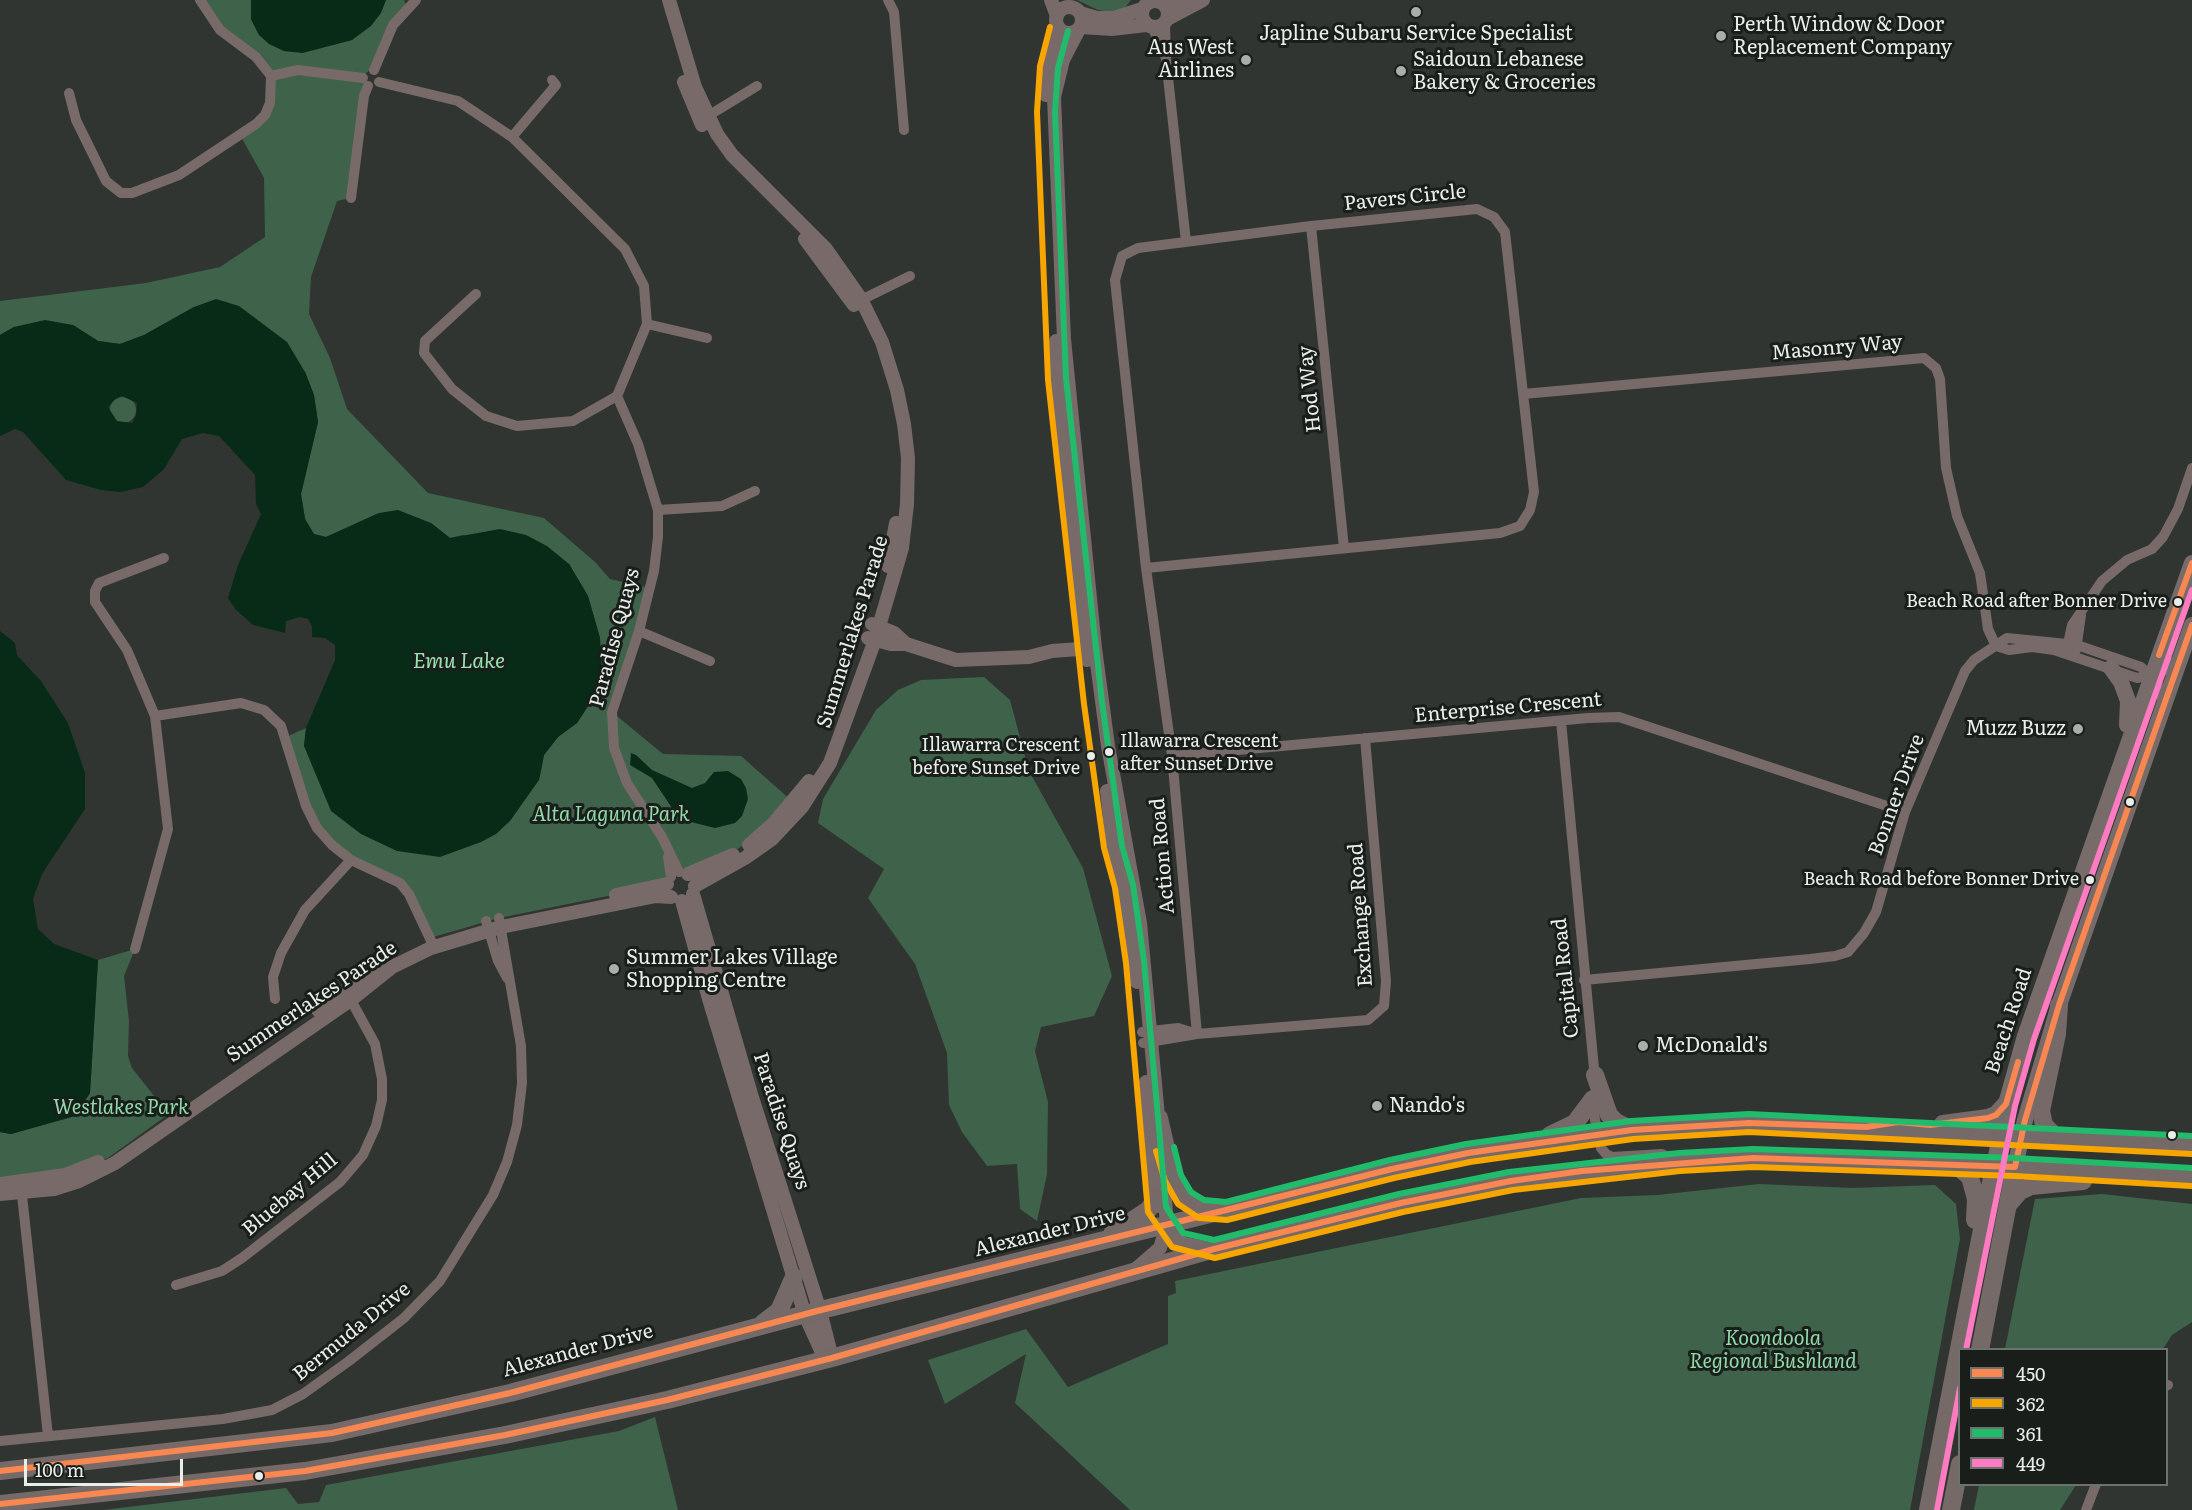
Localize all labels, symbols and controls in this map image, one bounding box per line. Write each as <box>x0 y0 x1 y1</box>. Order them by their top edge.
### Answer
marker: Japline Subaru Service Specialist <box>1409 5 1423 19</box>
place label: Perth Window & Door Replacement Company <box>1733 13 1952 60</box>
place label: Japline Subaru Service Specialist <box>1259 22 1573 46</box>
marker: Perth Window & Door Replacement Company <box>1714 29 1728 43</box>
place label: Aus West Airlines <box>1147 36 1234 83</box>
place label: Saidoun Lebanese Bakery & Groceries <box>1413 48 1596 95</box>
marker: Aus West Airlines <box>1239 53 1253 67</box>
marker: Saidoun Lebanese Bakery & Groceries <box>1394 64 1408 78</box>
street label: Pavers Circle <box>1343 180 1467 216</box>
street label: Masonry Way <box>1770 330 1904 366</box>
street label: Hod Way <box>1294 344 1326 434</box>
street label: Summerlakes Parade <box>812 533 894 731</box>
street label: Paradise Quays <box>585 566 645 710</box>
place label: Beach Road after Bonner Drive <box>1906 591 2167 613</box>
marker: Beach Road after Bonner Drive <box>2172 596 2184 608</box>
water label: Emu Lake <box>413 649 505 675</box>
street label: Enterprise Crescent <box>1413 688 1603 728</box>
place label: Muzz Buzz <box>1966 717 2066 741</box>
marker: Muzz Buzz <box>2071 722 2085 736</box>
place label: Illawarra Crescent after Sunset Drive <box>1120 731 1278 774</box>
street label: Bonner Drive <box>1864 731 1930 859</box>
place label: Illawarra Crescent before Sunset Drive <box>912 735 1080 777</box>
marker: Illawarra Crescent after Sunset Drive <box>1103 746 1115 758</box>
marker: Illawarra Crescent before Sunset Drive <box>1085 750 1097 762</box>
unlabelled marker <box>2124 796 2136 808</box>
street label: Action Road <box>1146 797 1180 915</box>
park label: Alta Laguna Park <box>532 803 690 827</box>
street label: Exchange Road <box>1344 842 1378 988</box>
place label: Beach Road before Bonner Drive <box>1803 869 2079 891</box>
marker: Beach Road before Bonner Drive <box>2084 874 2096 886</box>
street label: Capital Road <box>1548 917 1584 1039</box>
street label: Summerlakes Parade <box>222 936 402 1068</box>
place label: Summer Lakes Village Shopping Centre <box>626 946 838 993</box>
marker: Summer Lakes Village Shopping Centre <box>607 962 621 976</box>
street label: Beach Road <box>1981 965 2037 1077</box>
place label: McDonald's <box>1655 1034 1767 1058</box>
marker: McDonald's <box>1636 1039 1650 1053</box>
street label: Paradise Quays <box>748 1049 814 1193</box>
place label: Nando's <box>1389 1094 1465 1118</box>
park label: Westlakes Park <box>53 1096 189 1120</box>
marker: Nando's <box>1370 1099 1384 1113</box>
unlabelled marker <box>2166 1129 2178 1141</box>
street label: Bluebay Hill <box>238 1148 342 1242</box>
street label: Alexander Drive <box>972 1202 1128 1262</box>
street label: Bermuda Drive <box>289 1277 415 1387</box>
street label: Alexander Drive <box>500 1319 656 1383</box>
park label: Koondoola Regional Bushland <box>1689 1327 1857 1374</box>
legend <box>1958 1348 2168 1486</box>
text: 450 <box>2016 1360 2045 1387</box>
text: 362 <box>2016 1390 2045 1417</box>
text: 361 <box>2016 1420 2043 1447</box>
scale bar <box>27 1447 186 1485</box>
text: 449 <box>2016 1450 2045 1477</box>
text: 100 m <box>35 1456 84 1483</box>
unlabelled marker <box>253 1470 265 1482</box>

